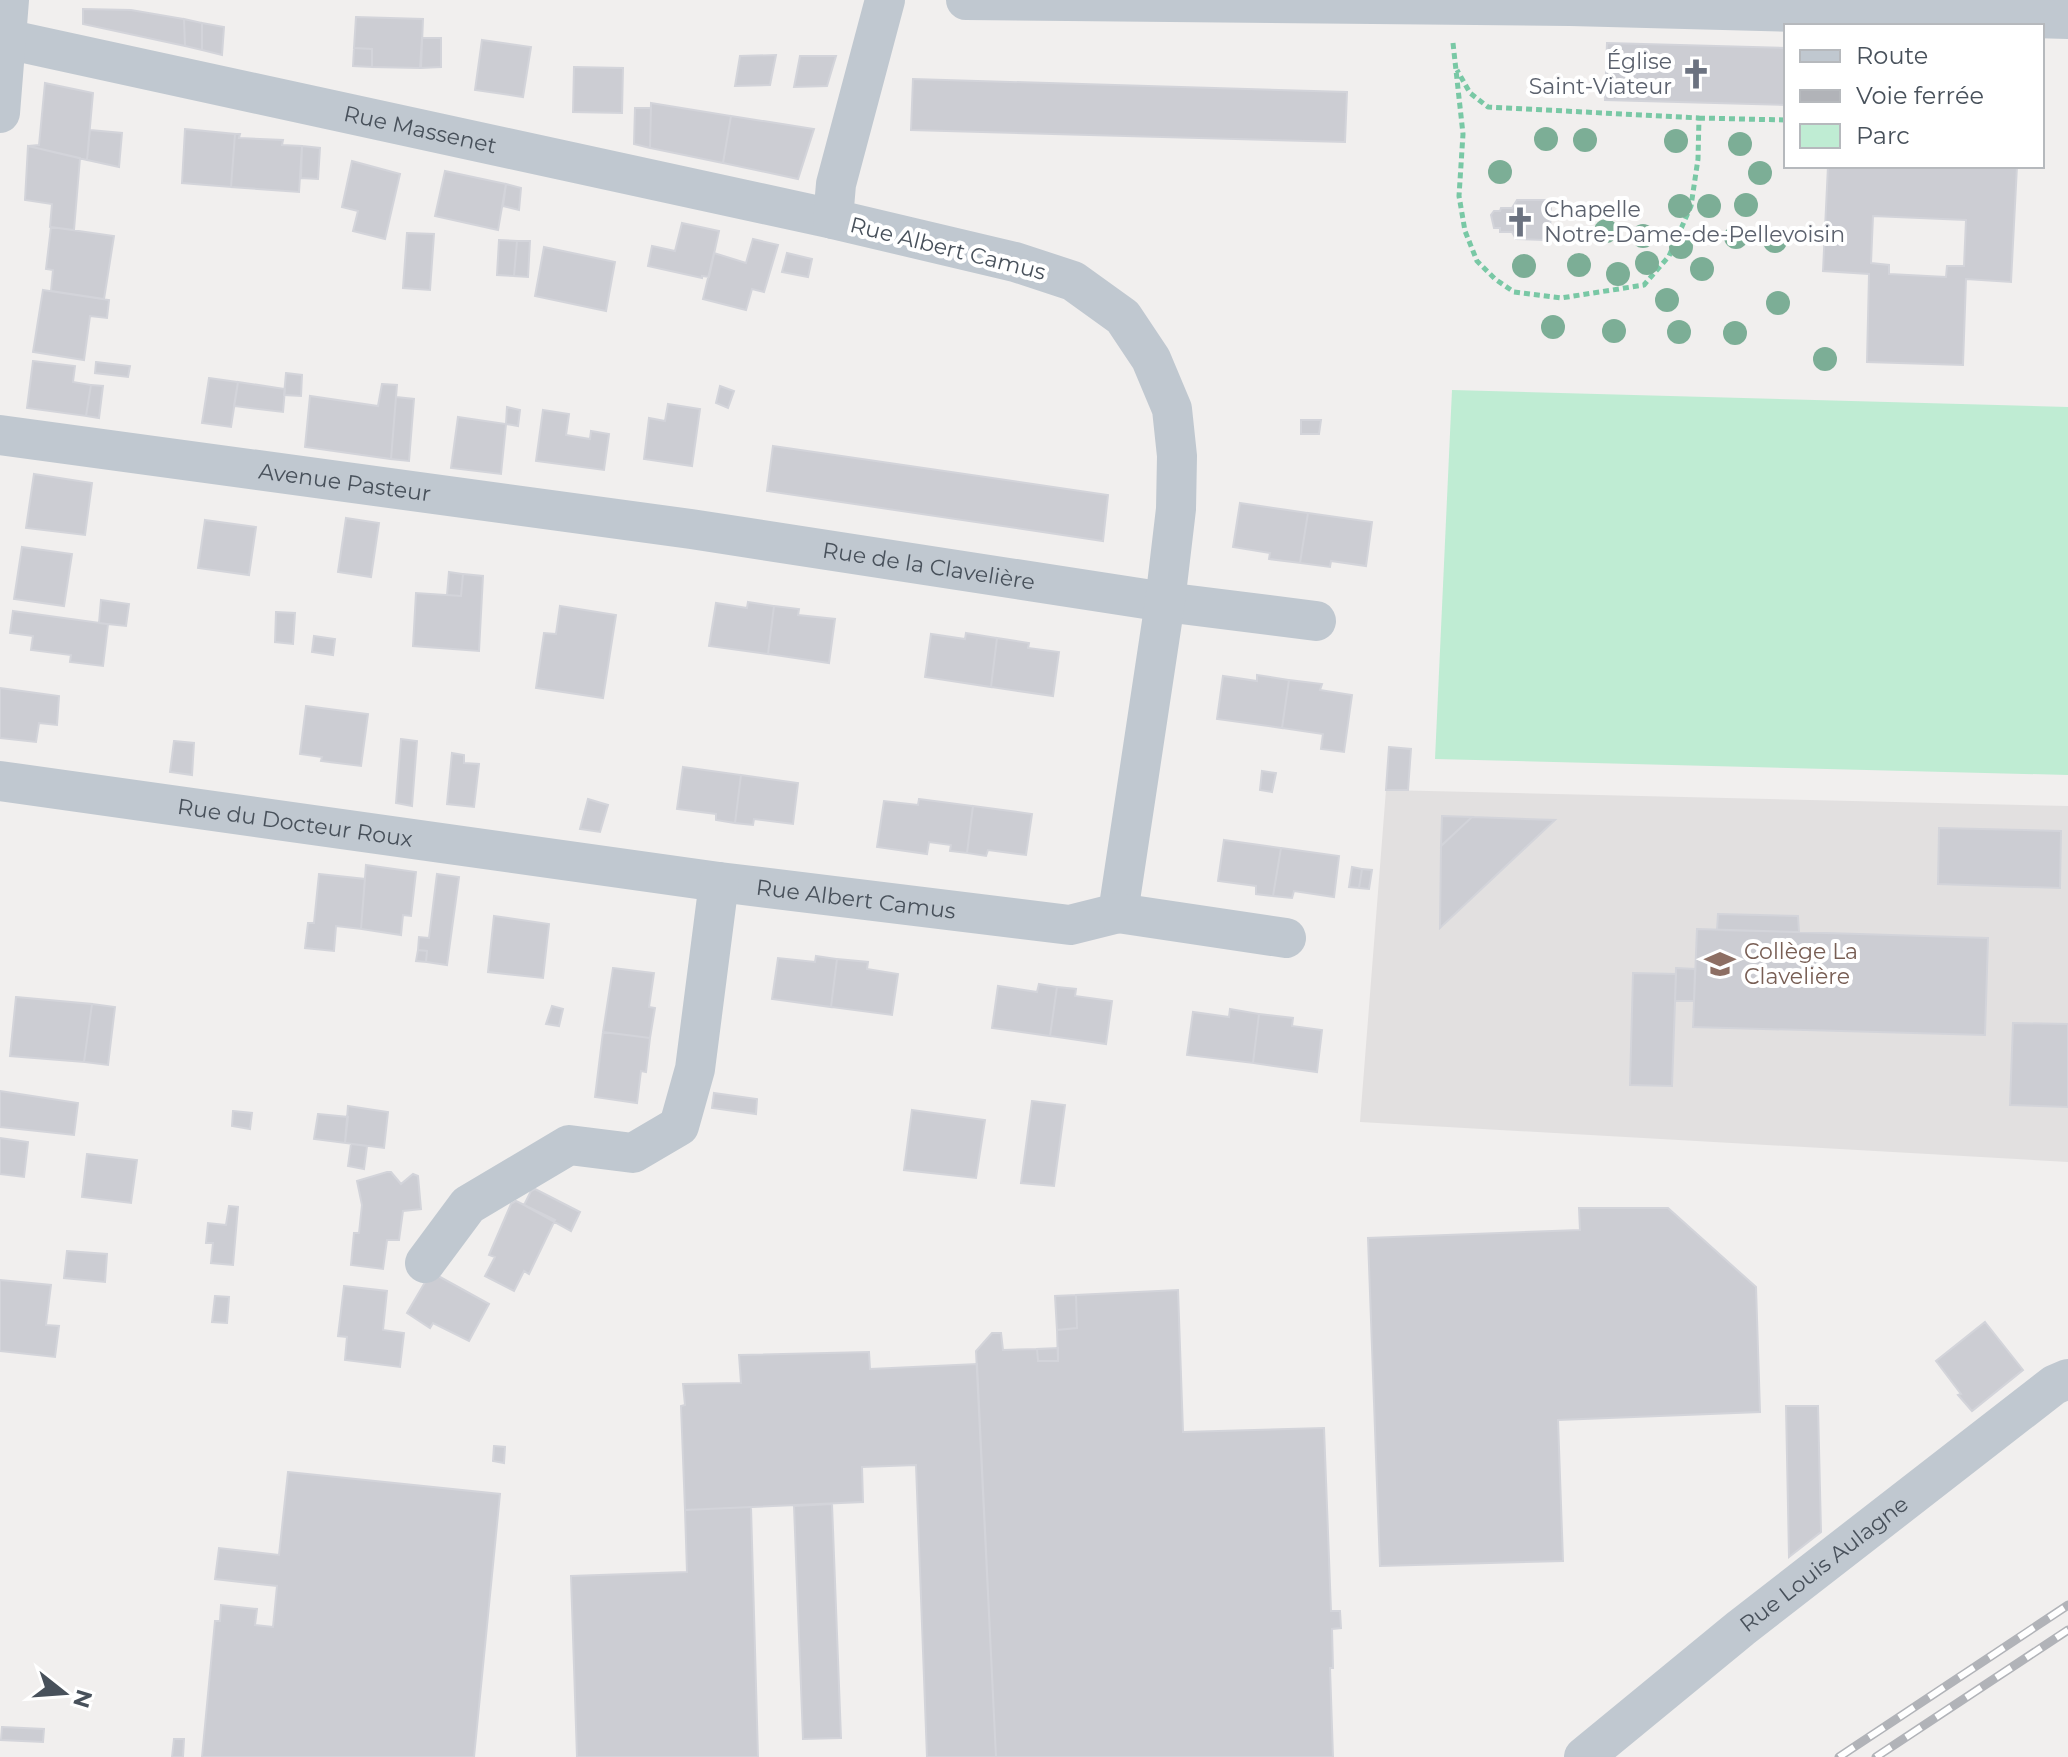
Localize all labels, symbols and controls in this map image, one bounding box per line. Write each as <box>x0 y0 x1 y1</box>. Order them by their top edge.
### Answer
legend <box>1784 24 2044 168</box>
text: Route <box>1856 41 1928 70</box>
place label: Église Saint-Viateur <box>1529 48 1672 100</box>
church icon: Église Saint-Viateur <box>1679 57 1713 91</box>
text: Voie ferrée <box>1856 81 1984 110</box>
street label: Rue Massenet <box>341 100 499 159</box>
text: Parc <box>1856 121 1910 150</box>
place label: Chapelle Notre-Dame-de-Pellevoisin <box>1544 196 1845 248</box>
church icon: Chapelle Notre-Dame-de-Pellevoisin <box>1503 205 1537 239</box>
street label: Rue Albert Camus <box>847 211 1049 286</box>
street label: Avenue Pasteur <box>257 457 433 507</box>
street label: Rue de la Clavelière <box>821 536 1037 596</box>
street label: Rue du Docteur Roux <box>176 793 415 853</box>
street label: Rue Albert Camus <box>755 874 957 925</box>
place label: Collège La Clavelière <box>1744 938 1858 990</box>
school or university icon: Collège La Clavelière <box>1703 947 1737 981</box>
street label: Rue Louis Aulagne <box>1734 1490 1914 1638</box>
north arrow <box>24 1653 104 1733</box>
text: N <box>67 1686 98 1711</box>

